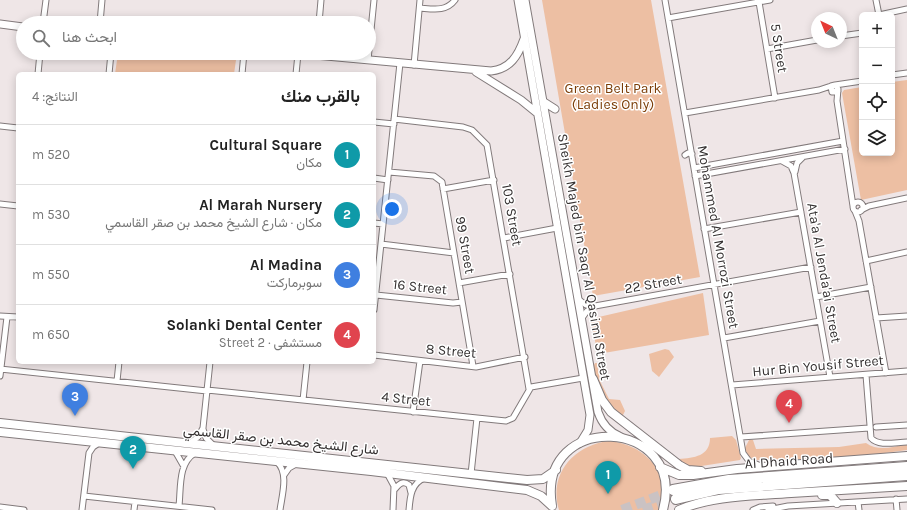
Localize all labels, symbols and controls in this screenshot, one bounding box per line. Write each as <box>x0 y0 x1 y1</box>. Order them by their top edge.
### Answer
north arrow <box>811 12 847 48</box>
map controls <box>859 12 895 156</box>
button: + <box>859 12 895 48</box>
search box <box>16 16 376 60</box>
street label: 5 Street <box>767 22 791 74</box>
icon: search <box>30 27 52 49</box>
text: ابحث هنا <box>62 28 117 46</box>
button: − <box>859 48 895 84</box>
park label: Green Belt Park (Ladies Only) <box>564 80 662 113</box>
button: locate <box>859 84 895 120</box>
text: بالقرب منك <box>281 86 360 106</box>
text: النتائج: 4 <box>32 89 78 104</box>
button: layers <box>859 120 895 156</box>
street label: Sheikh Majed bin Saqr Al Qasimi Street <box>554 132 614 382</box>
text: Cultural Square <box>209 136 322 154</box>
street label: Mohammed Al Morrozi Street <box>693 144 743 330</box>
text: 520 m <box>32 147 70 162</box>
text: 1 <box>345 147 349 162</box>
text: مكان <box>296 155 322 170</box>
street label: 103 Street <box>498 183 526 247</box>
text: Al Marah Nursery <box>199 196 322 214</box>
your location <box>382 199 402 219</box>
street label: Ata'a Al Jenda'ai Street <box>803 202 845 344</box>
text: 530 m <box>32 207 70 222</box>
text: 2 <box>343 207 351 222</box>
text: مكان · شارع الشيخ محمد بن صقر القاسمي <box>105 215 322 230</box>
street label: 99 Street <box>452 215 478 275</box>
text: Al Madina <box>250 256 322 274</box>
text: 550 m <box>32 267 70 282</box>
text: 3 <box>343 267 351 282</box>
street label: 22 Street <box>623 271 683 297</box>
text: سوبرماركت <box>267 275 322 290</box>
street label: 16 Street <box>392 276 448 298</box>
text: Solanki Dental Center <box>166 316 322 334</box>
text: 650 m <box>32 327 70 342</box>
text: 4 <box>343 327 351 342</box>
text: مستشفى · 2 Street <box>219 335 322 350</box>
street label: 8 Street <box>425 340 477 362</box>
street label: Hur Bin Yousif Street <box>752 352 884 380</box>
pin: 3 <box>62 383 88 416</box>
street label: 4 Street <box>380 388 432 410</box>
pin: 4 <box>776 390 802 423</box>
street label: شارع الشيخ محمد بن صقر القاسمي <box>182 421 380 462</box>
pin: 2 <box>120 436 146 469</box>
street label: Al Dhaid Road <box>744 449 834 473</box>
pin: 1 <box>595 461 621 494</box>

